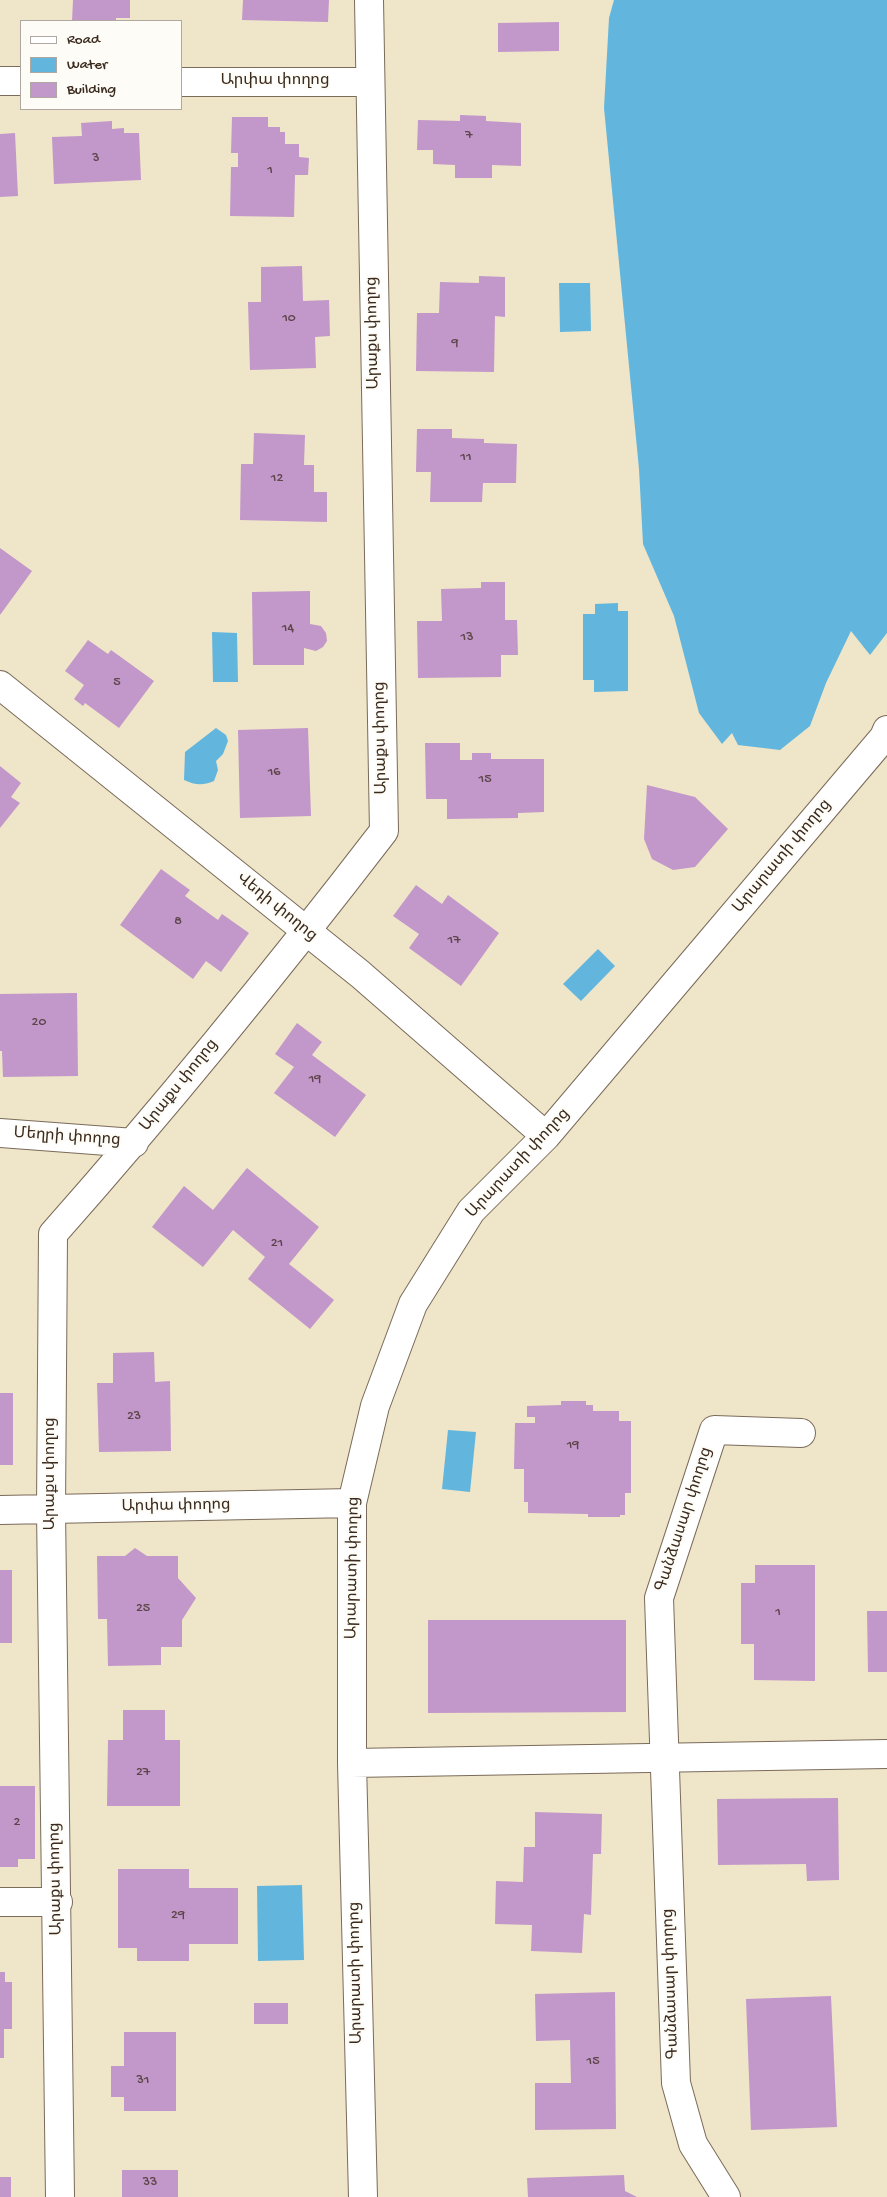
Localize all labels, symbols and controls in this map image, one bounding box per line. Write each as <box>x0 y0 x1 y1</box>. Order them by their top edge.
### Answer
legend <box>20 20 182 110</box>
text: Road <box>67 31 100 49</box>
text: Water <box>67 56 107 74</box>
street label: Արփա փողոց <box>220 72 330 92</box>
text: Building <box>67 81 116 99</box>
house number: 7 <box>465 128 473 144</box>
house number: 3 <box>92 151 100 167</box>
house number: 1 <box>267 163 273 179</box>
street label: Արաքս փողոց <box>363 276 385 390</box>
house number: 10 <box>282 311 296 327</box>
house number: 9 <box>451 336 459 352</box>
house number: 11 <box>460 450 472 466</box>
house number: 12 <box>271 471 283 487</box>
house number: 14 <box>282 621 294 637</box>
house number: 13 <box>461 630 473 646</box>
house number: 5 <box>113 675 121 691</box>
street label: Արաքս փողոց <box>371 681 393 795</box>
house number: 16 <box>268 765 280 781</box>
house number: 15 <box>478 772 492 788</box>
street label: Արարատի փողոց <box>730 796 836 918</box>
street label: Վեդի փողոց <box>232 870 320 946</box>
house number: 8 <box>174 914 182 930</box>
house number: 17 <box>448 933 460 949</box>
house number: 20 <box>32 1015 46 1031</box>
street label: Արաքս փողոց <box>137 1036 223 1136</box>
house number: 19 <box>309 1072 321 1088</box>
street label: Արարատի փողոց <box>463 1105 575 1223</box>
street label: Մեղրի փողոց <box>13 1125 121 1151</box>
house number: 21 <box>271 1236 283 1252</box>
house number: 23 <box>127 1409 141 1425</box>
street label: Արաքս փողոց <box>42 1417 62 1531</box>
house number: 19 <box>567 1438 579 1454</box>
street label: Գանձասար փողոց <box>653 1445 717 1595</box>
street label: Արփա փողոց <box>121 1496 231 1518</box>
street label: Արարատի փողոց <box>343 1496 365 1640</box>
house number: 25 <box>136 1601 150 1617</box>
house number: 1 <box>775 1605 781 1621</box>
house number: 27 <box>136 1765 150 1781</box>
house number: 2 <box>14 1815 20 1831</box>
street label: Արաքս փողոց <box>46 1822 68 1936</box>
street label: Արարատի փողոց <box>346 1901 368 2045</box>
house number: 29 <box>171 1908 185 1924</box>
street label: Գանձասար փողոց <box>660 1908 684 2060</box>
house number: 15 <box>586 2054 600 2070</box>
house number: 31 <box>137 2073 149 2089</box>
house number: 33 <box>143 2175 157 2191</box>

